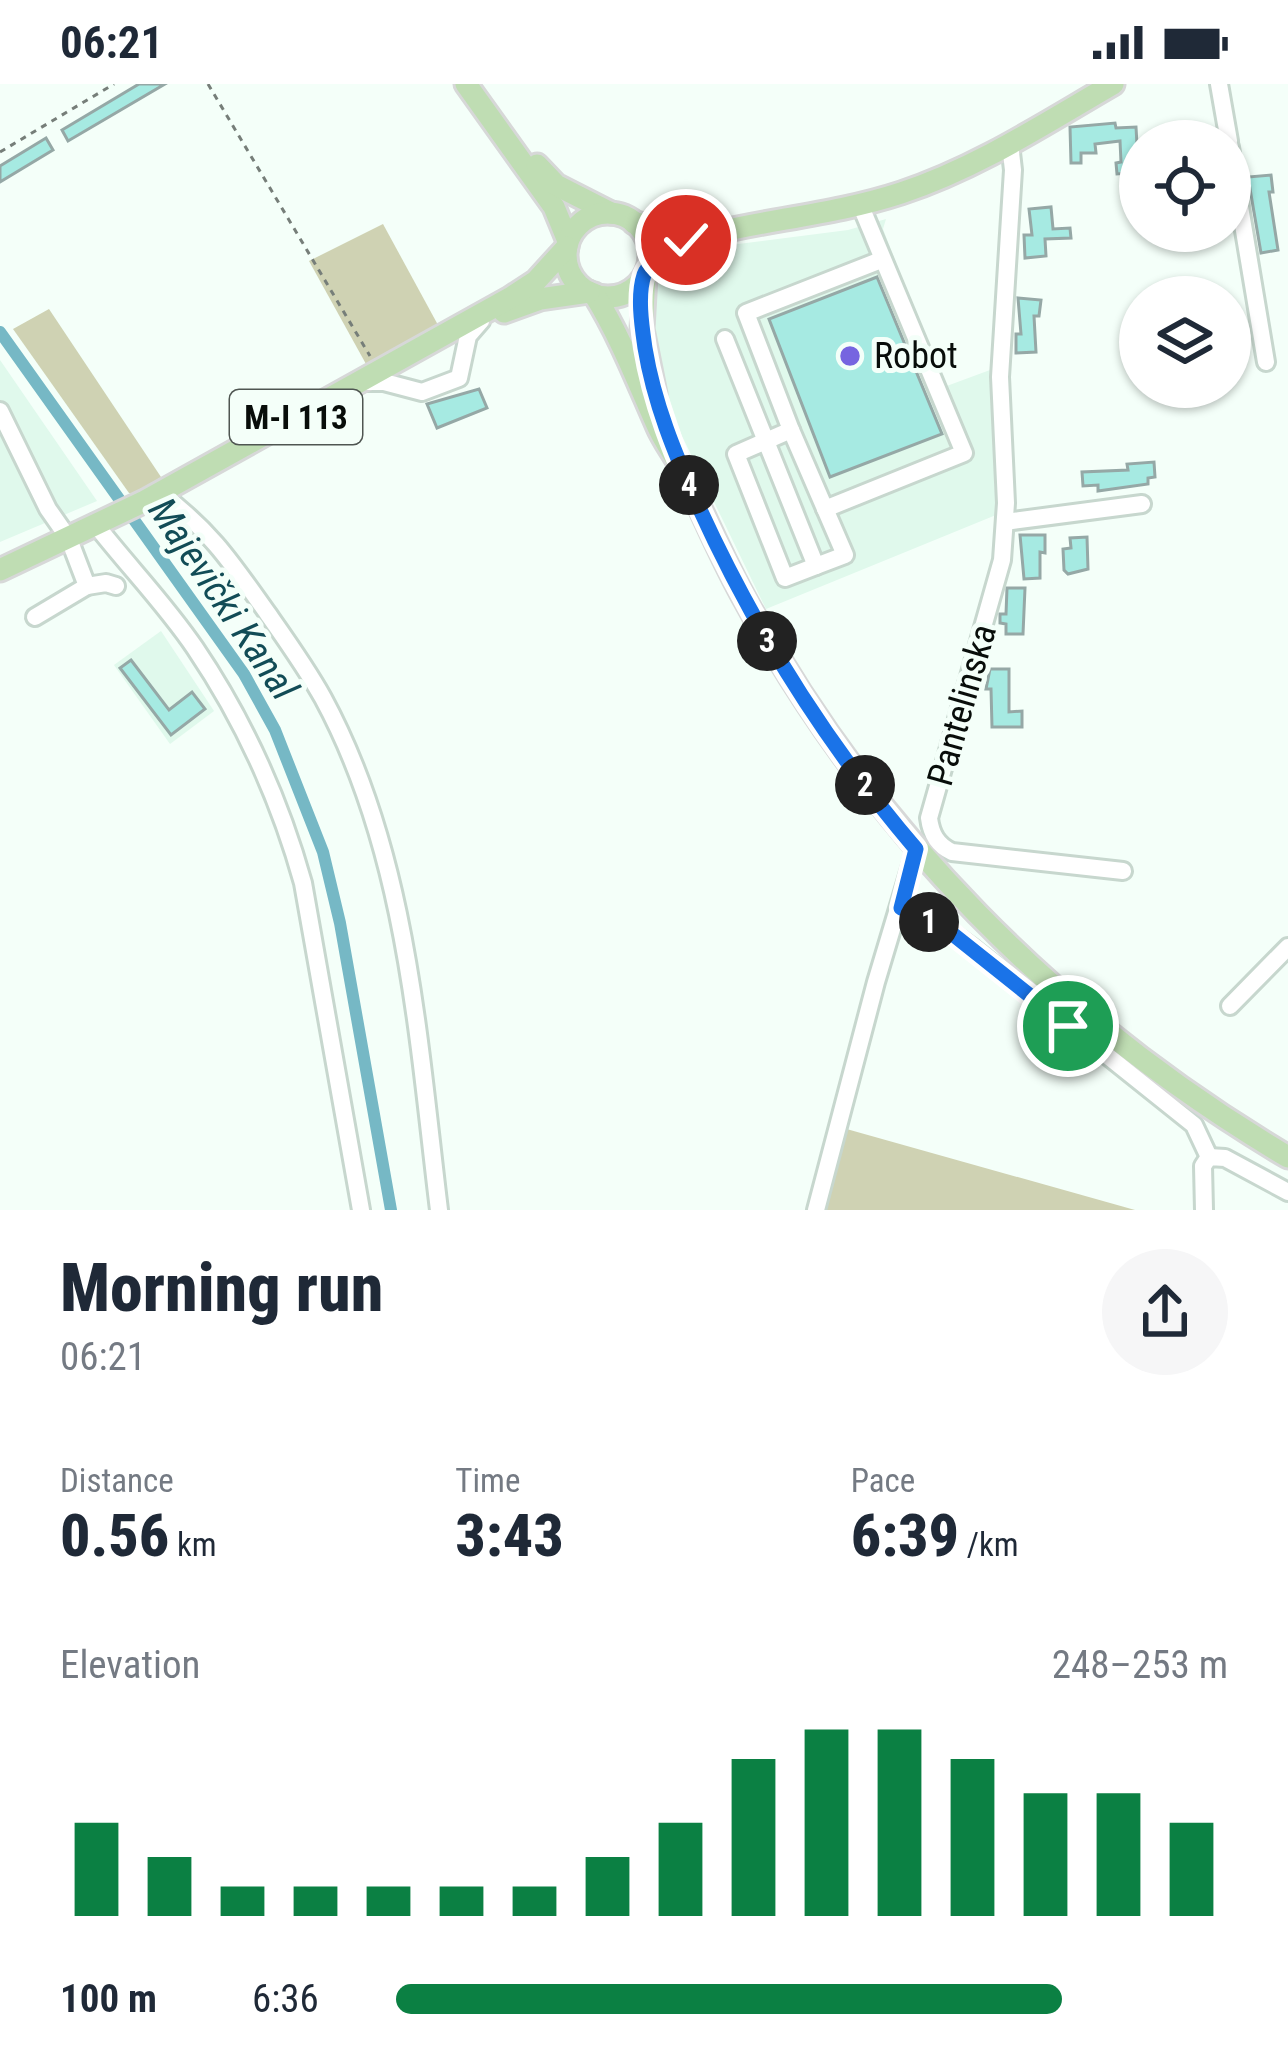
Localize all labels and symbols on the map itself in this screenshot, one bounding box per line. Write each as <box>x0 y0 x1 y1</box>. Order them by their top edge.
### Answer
pin <box>635 189 737 291</box>
place label: Robot <box>874 335 958 377</box>
marker: Robot <box>837 343 863 369</box>
road number: M-I 113 <box>230 390 362 444</box>
pin: 4 <box>659 455 719 515</box>
water label: Majevički Kanal <box>139 489 308 710</box>
pin: 3 <box>737 611 797 671</box>
street label: Pantelinska <box>919 620 1005 790</box>
pin: 2 <box>835 755 895 815</box>
pin: 1 <box>899 892 959 952</box>
pin <box>1017 975 1119 1077</box>

